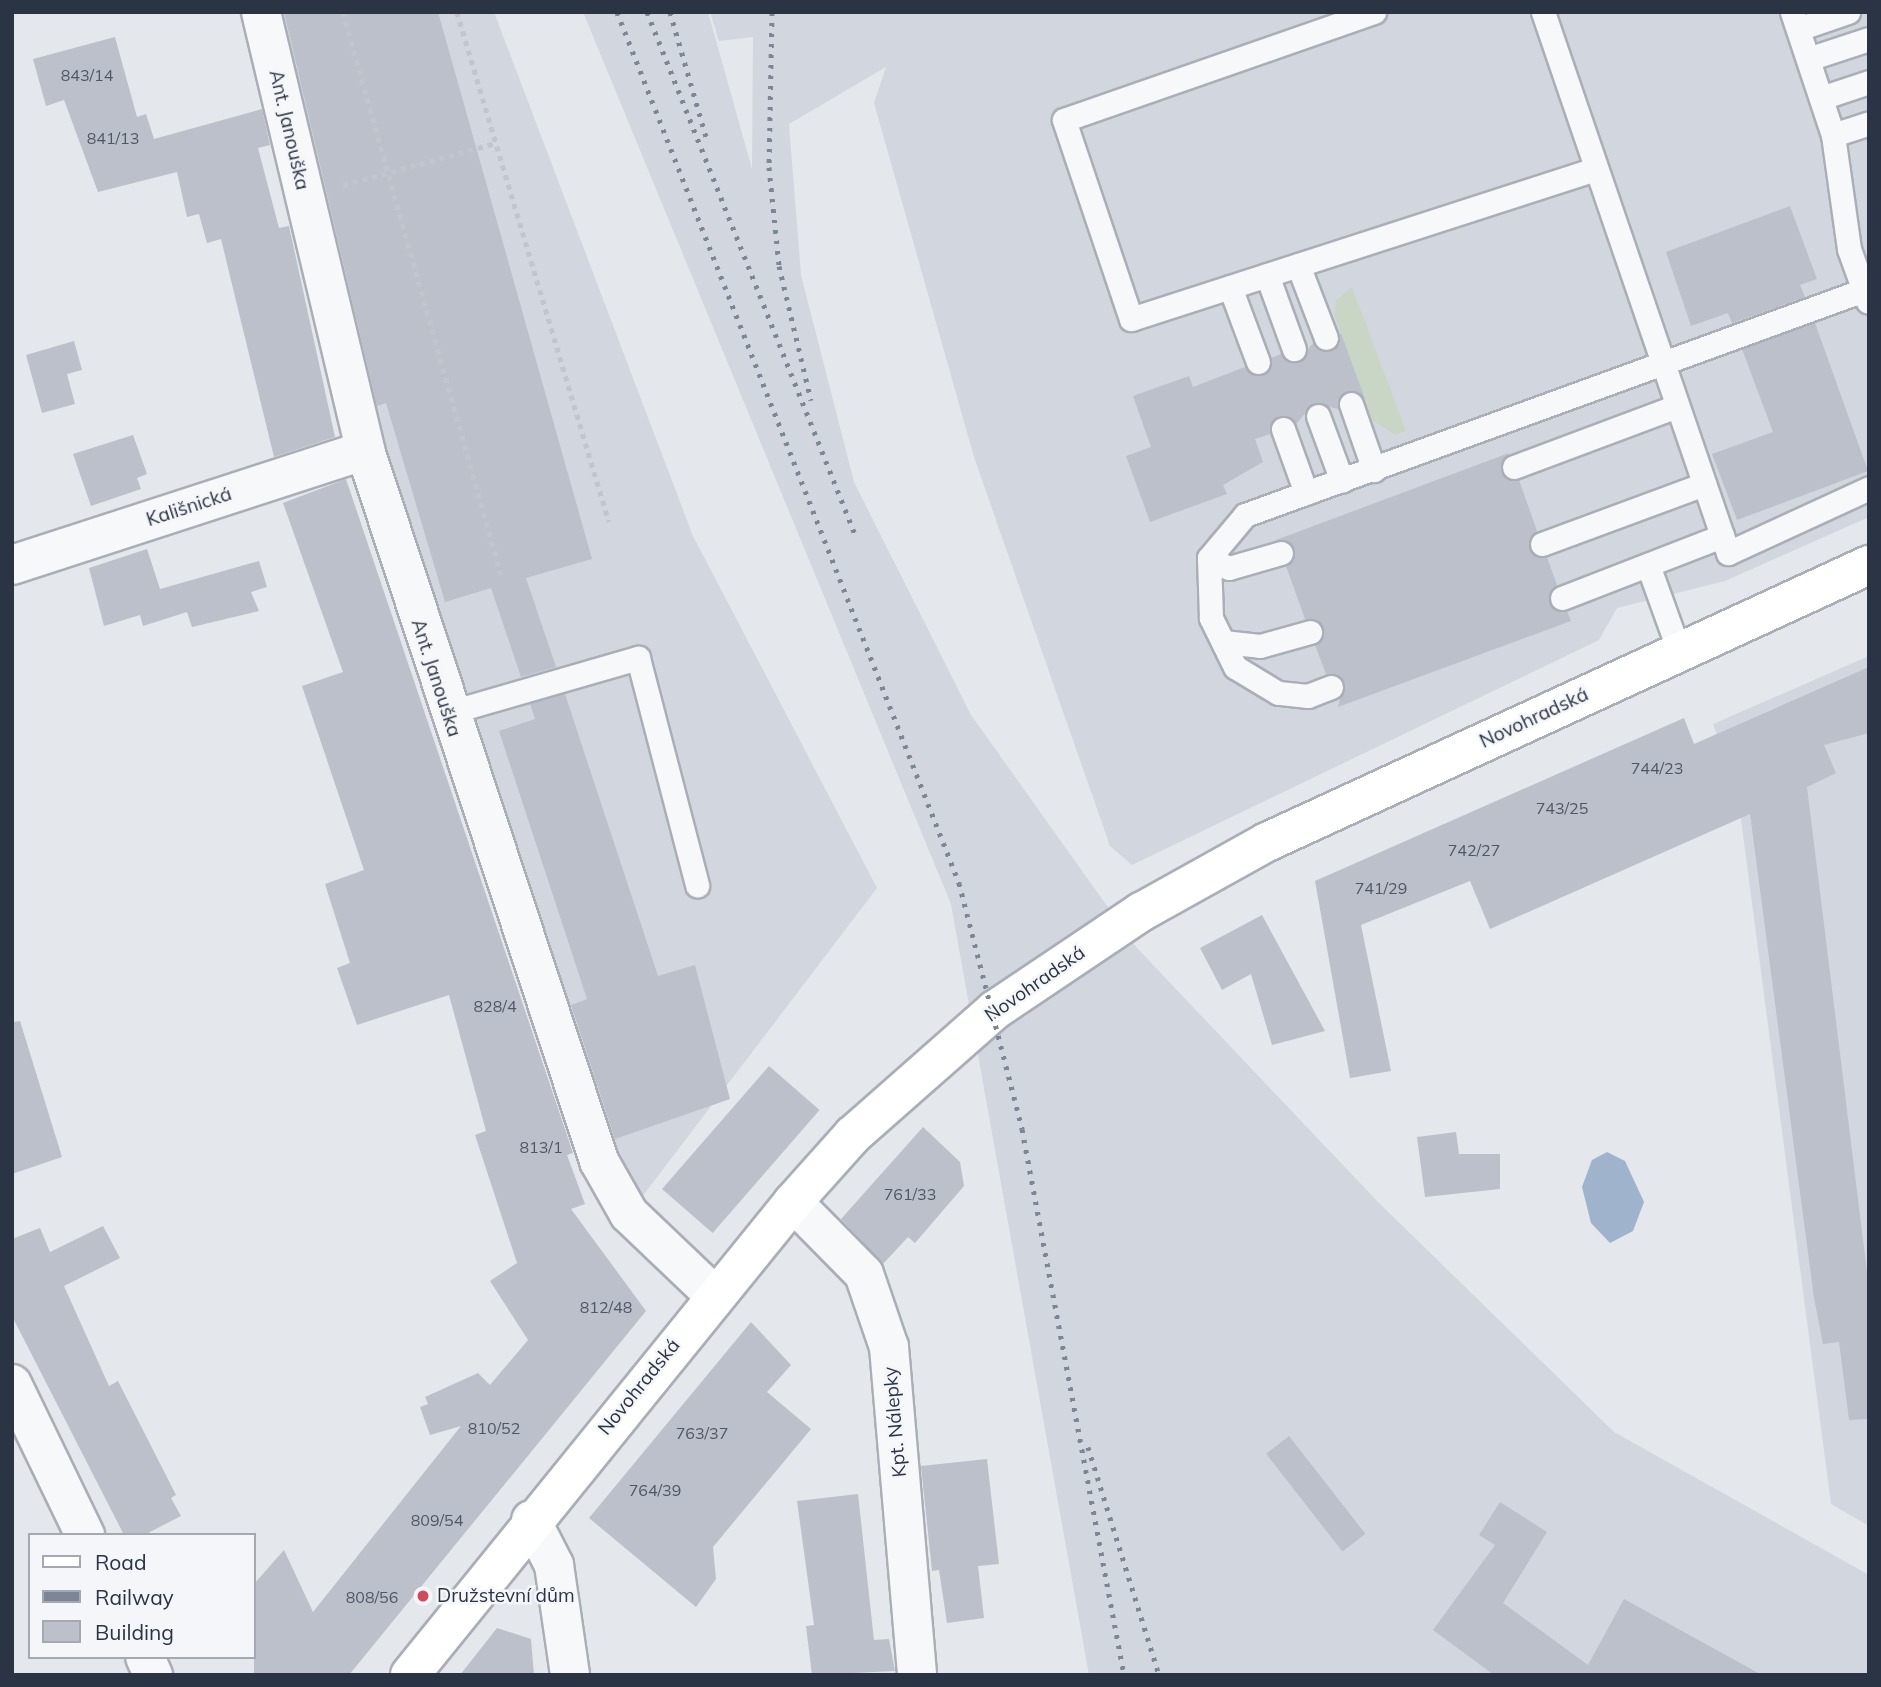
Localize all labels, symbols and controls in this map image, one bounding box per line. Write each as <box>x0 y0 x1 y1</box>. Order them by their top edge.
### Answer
house number: 843/14 <box>61 65 113 85</box>
street label: Ant. Janouška <box>264 68 314 192</box>
house number: 841/13 <box>87 128 139 148</box>
street label: Kališnická <box>144 483 234 531</box>
street label: Ant. Janouška <box>406 616 466 740</box>
street label: Novohradská <box>1476 683 1592 753</box>
house number: 744/23 <box>1631 758 1683 778</box>
house number: 743/25 <box>1536 798 1588 818</box>
house number: 742/27 <box>1448 840 1500 860</box>
house number: 741/29 <box>1355 878 1407 898</box>
street label: Novohradská <box>981 941 1089 1027</box>
house number: 828/4 <box>474 996 516 1016</box>
house number: 813/1 <box>520 1137 562 1157</box>
house number: 761/33 <box>884 1184 936 1204</box>
house number: 812/48 <box>580 1297 632 1317</box>
street label: Novohradská <box>593 1334 685 1440</box>
street label: Kpt. Nálepky <box>879 1366 911 1478</box>
house number: 810/52 <box>468 1418 520 1438</box>
house number: 763/37 <box>676 1423 728 1443</box>
house number: 764/39 <box>629 1480 681 1500</box>
house number: 809/54 <box>411 1510 463 1530</box>
legend <box>28 1533 256 1659</box>
text: Road <box>95 1549 146 1575</box>
text: Railway <box>95 1584 174 1610</box>
place label: Družstevní dům <box>437 1585 575 1607</box>
house number: 808/56 <box>346 1587 398 1607</box>
marker: Družstevní dům <box>415 1588 431 1604</box>
text: Building <box>95 1619 174 1645</box>

